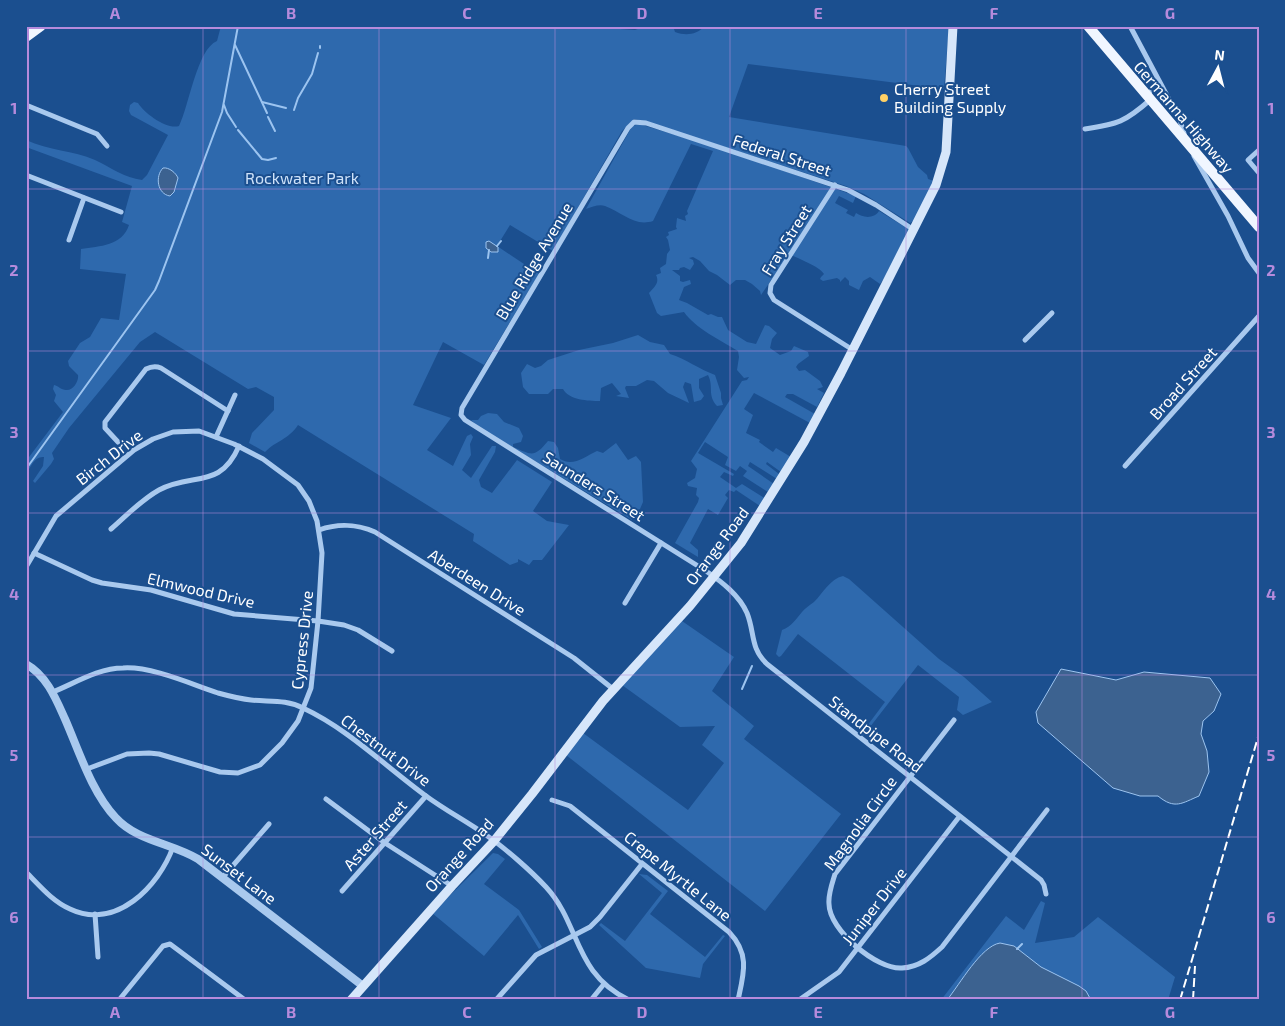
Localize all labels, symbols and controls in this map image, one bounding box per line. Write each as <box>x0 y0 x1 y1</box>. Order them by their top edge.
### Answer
text: A <box>110 3 121 22</box>
text: B <box>286 3 296 22</box>
text: C <box>462 3 472 22</box>
text: D <box>637 3 648 22</box>
text: E <box>813 3 823 22</box>
text: F <box>990 3 999 22</box>
text: G <box>1165 3 1175 22</box>
north arrow <box>1192 42 1242 92</box>
text: N <box>1214 46 1226 64</box>
street label: Germanna Highway <box>1131 57 1238 177</box>
place label: Cherry Street Building Supply <box>894 79 1007 116</box>
marker: Cherry Street Building Supply <box>878 92 890 104</box>
text: 1 <box>11 98 17 117</box>
text: 1 <box>1268 98 1274 117</box>
street label: Federal Street <box>731 130 834 179</box>
park label: Rockwater Park <box>245 168 359 187</box>
street label: Blue Ridge Avenue <box>491 199 576 323</box>
street label: Fray Street <box>756 201 815 279</box>
text: 2 <box>9 260 19 279</box>
text: 2 <box>1266 260 1276 279</box>
street label: Broad Street <box>1145 342 1220 423</box>
text: 3 <box>9 422 19 441</box>
text: 3 <box>1266 422 1276 441</box>
street label: Birch Drive <box>72 425 146 488</box>
street label: Saunders Street <box>540 447 649 525</box>
street label: Orange Road <box>681 503 752 589</box>
street label: Aberdeen Drive <box>425 544 529 619</box>
street label: Elmwood Drive <box>145 568 257 611</box>
text: 4 <box>9 584 19 603</box>
text: 4 <box>1266 584 1276 603</box>
street label: Cypress Drive <box>287 590 316 690</box>
street label: Standpipe Road <box>826 691 927 776</box>
street label: Chestnut Drive <box>338 710 435 789</box>
text: 5 <box>10 745 19 764</box>
text: 5 <box>1267 745 1276 764</box>
street label: Magnolia Circle <box>819 772 900 873</box>
street label: Aster Street <box>339 796 410 874</box>
street label: Orange Road <box>420 814 497 896</box>
street label: Crepe Myrtle Lane <box>621 827 736 925</box>
street label: Sunset Lane <box>198 839 280 908</box>
street label: Juniper Drive <box>837 863 910 948</box>
text: 6 <box>9 907 19 926</box>
text: 6 <box>1266 907 1276 926</box>
text: A <box>110 1002 121 1021</box>
text: B <box>286 1002 296 1021</box>
text: C <box>462 1002 472 1021</box>
text: D <box>637 1002 648 1021</box>
text: E <box>813 1002 823 1021</box>
text: F <box>990 1002 999 1021</box>
text: G <box>1165 1002 1175 1021</box>

